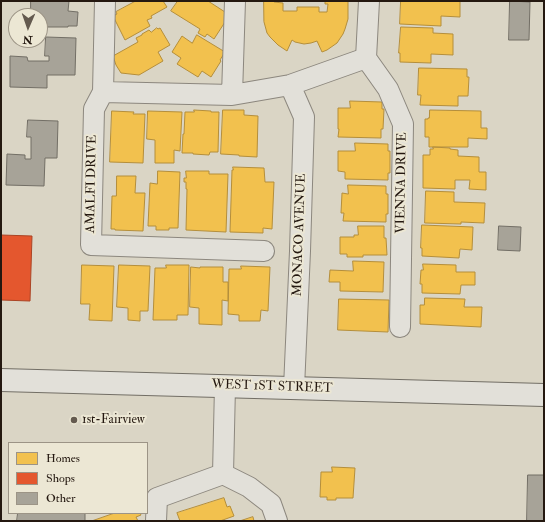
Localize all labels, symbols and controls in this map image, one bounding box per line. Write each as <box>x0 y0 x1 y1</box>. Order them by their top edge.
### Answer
north arrow <box>8 8 48 48</box>
text: N <box>22 33 33 46</box>
street label: VIENNA DRIVE <box>393 132 411 234</box>
street label: AMALFI DRIVE <box>83 135 101 233</box>
street label: MONACO AVENUE <box>290 173 310 297</box>
street label: WEST 1ST STREET <box>211 377 333 397</box>
place label: 1st-Fairview <box>82 412 145 428</box>
marker: 1st-Fairview <box>69 415 79 425</box>
legend <box>8 442 148 514</box>
text: Homes <box>46 451 80 466</box>
text: Shops <box>46 471 75 486</box>
text: Other <box>46 491 75 506</box>

